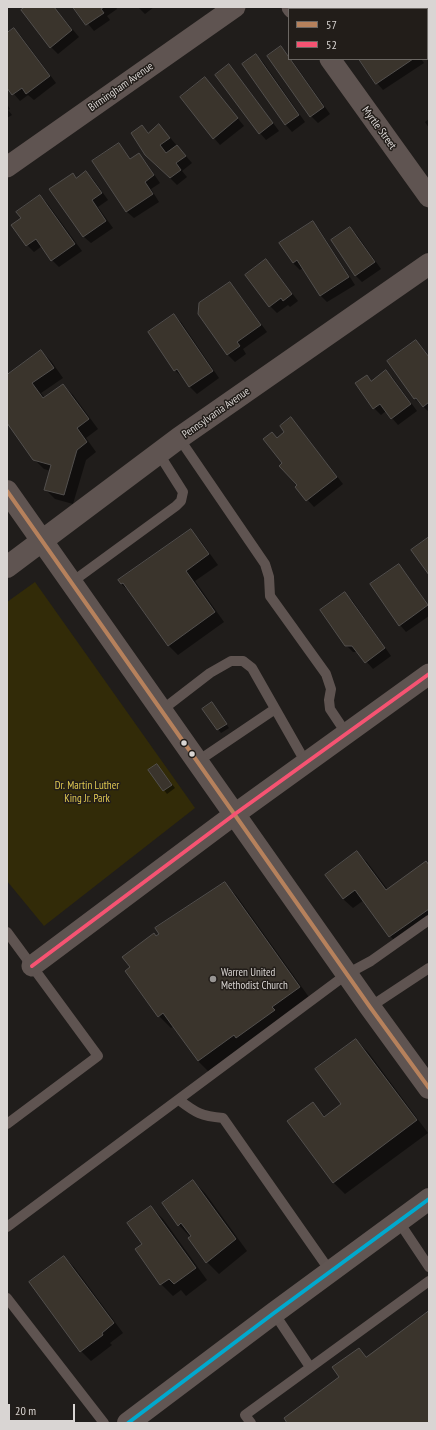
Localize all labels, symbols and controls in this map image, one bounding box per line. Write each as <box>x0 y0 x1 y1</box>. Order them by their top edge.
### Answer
legend <box>288 8 428 60</box>
text: 57 <box>326 17 337 32</box>
text: 52 <box>326 37 337 52</box>
street label: Birmingham Avenue <box>86 60 156 114</box>
street label: Myrtle Street <box>359 104 399 152</box>
street label: Pennsylvania Avenue <box>180 385 252 441</box>
unlabelled marker <box>179 738 189 748</box>
unlabelled marker <box>187 749 197 759</box>
park label: Dr. Martin Luther King Jr. Park <box>55 779 119 805</box>
place label: Warren United Methodist Church <box>221 966 288 992</box>
marker: Warren United Methodist Church <box>208 974 218 984</box>
scale bar <box>10 1396 77 1422</box>
text: 20 m <box>15 1403 36 1418</box>

